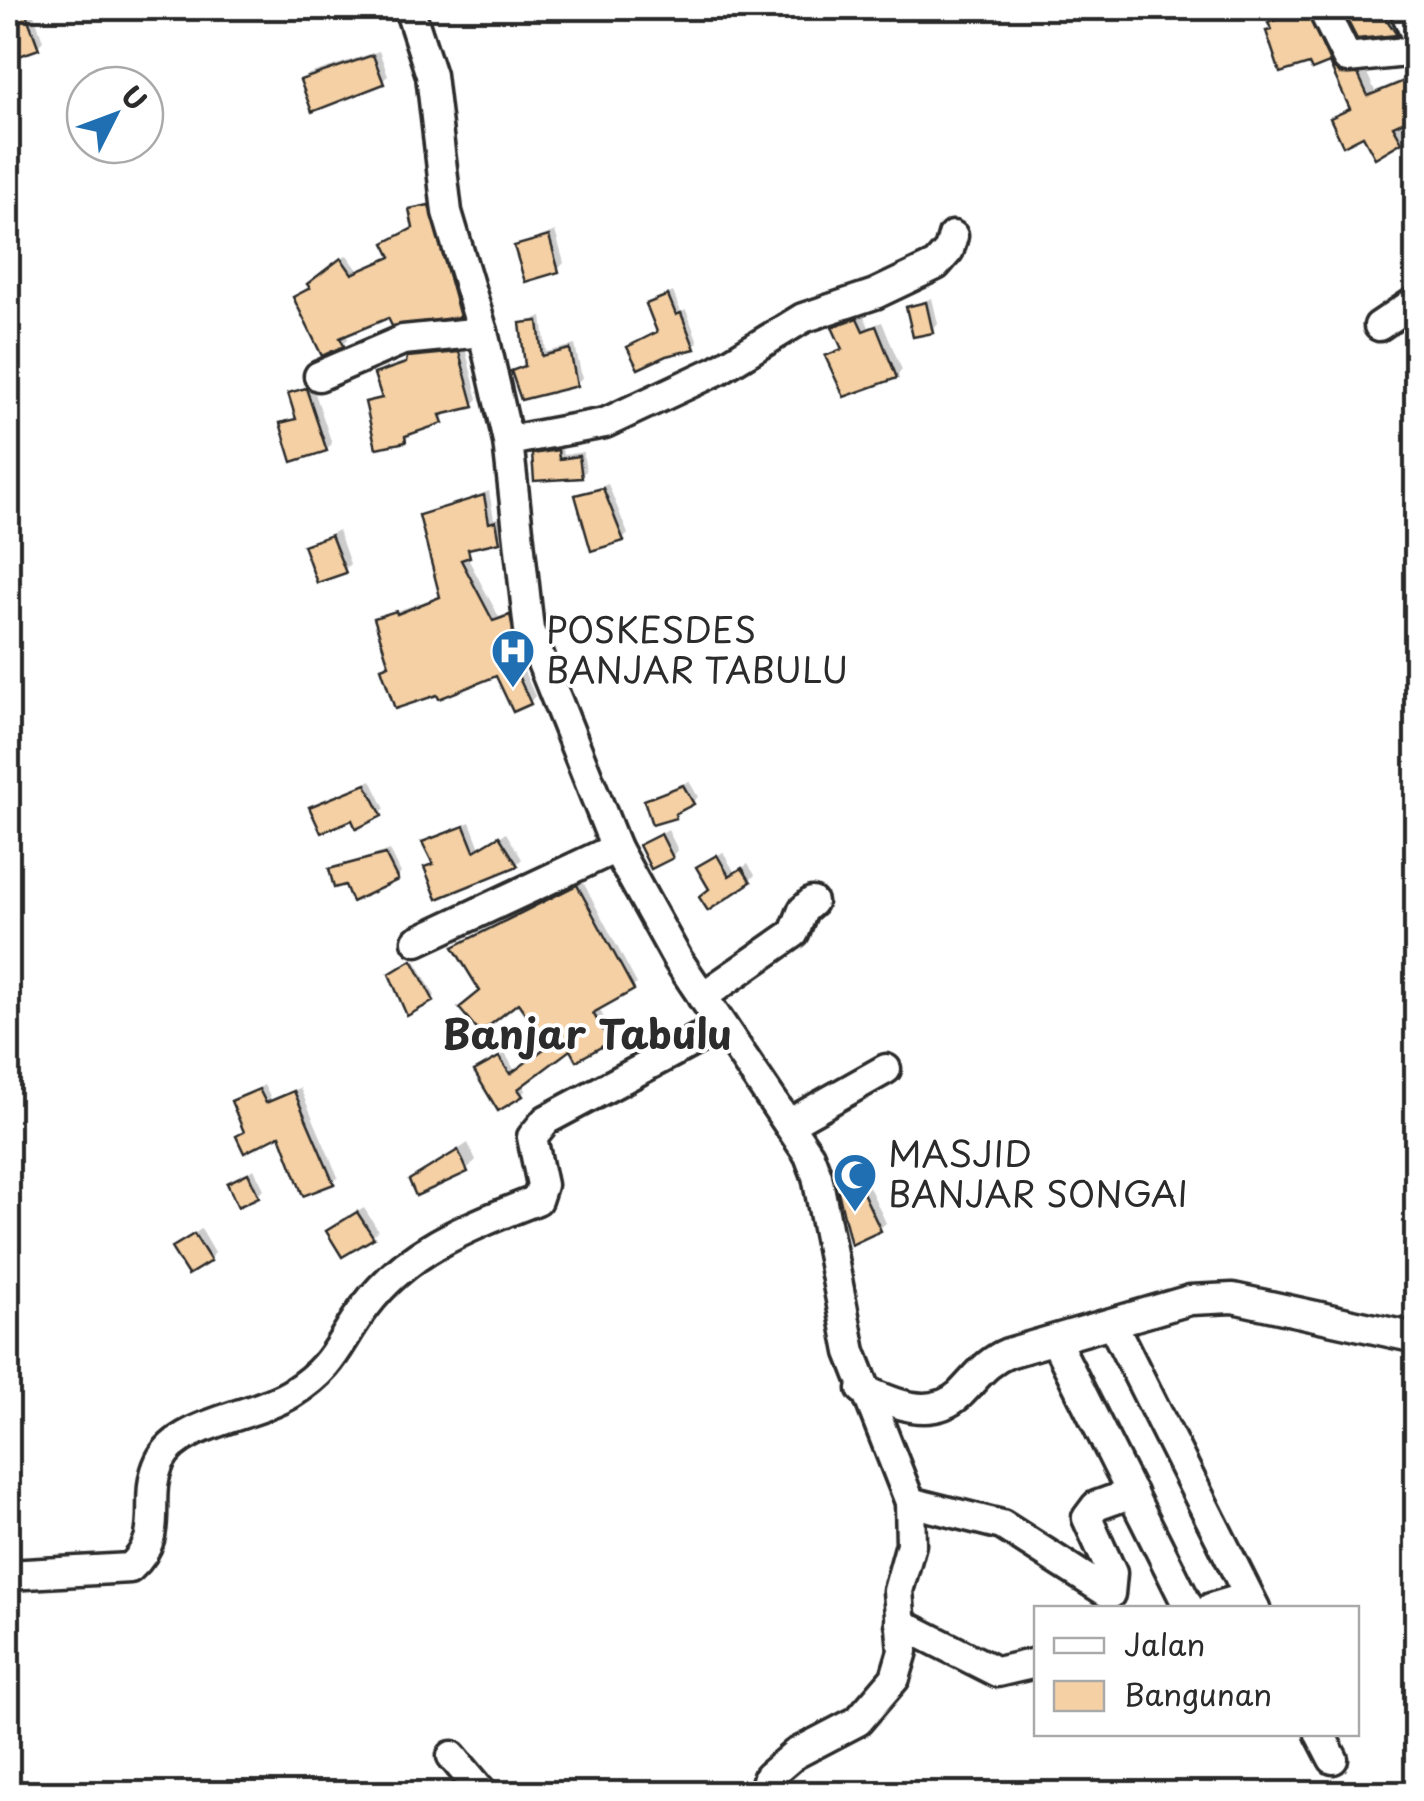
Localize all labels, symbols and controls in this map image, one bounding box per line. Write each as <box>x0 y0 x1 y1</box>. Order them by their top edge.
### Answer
north arrow <box>65 65 165 165</box>
text: U <box>112 75 158 120</box>
place label: POSKESDES BANJAR TABULU <box>546 602 848 695</box>
hospital icon: POSKESDES BANJAR TABULU <box>490 628 536 689</box>
district label: Banjar Tabulu <box>442 1002 732 1063</box>
place label: MASJID BANJAR SONGAI <box>888 1126 1188 1219</box>
mosque icon: MASJID BANJAR SONGAI <box>832 1152 878 1213</box>
legend <box>1034 1606 1359 1736</box>
text: Jalan <box>1124 1621 1205 1666</box>
text: Bangunan <box>1124 1671 1272 1716</box>

